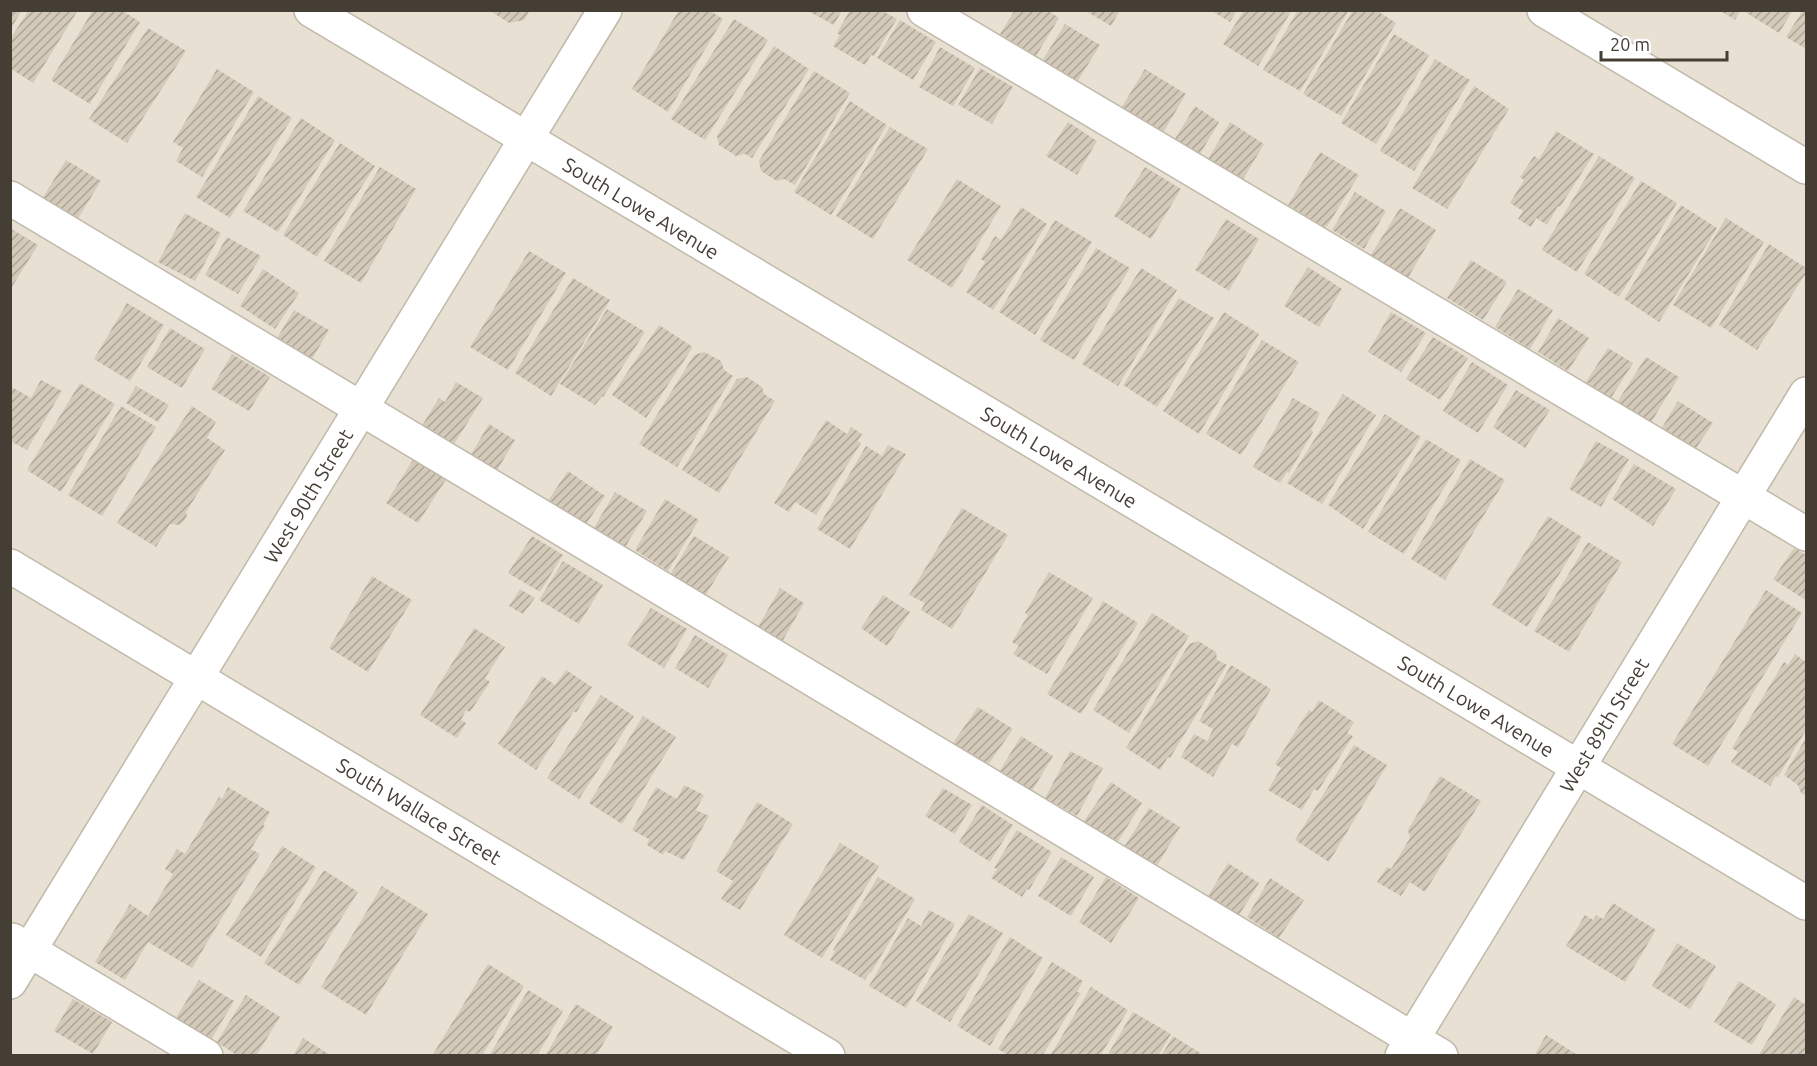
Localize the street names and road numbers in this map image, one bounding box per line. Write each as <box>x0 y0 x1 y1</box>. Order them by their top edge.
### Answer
street label: South Lowe Avenue <box>559 152 723 264</box>
street label: South Lowe Avenue <box>977 401 1141 513</box>
street label: West 90th Street <box>259 425 357 567</box>
street label: South Lowe Avenue <box>1394 650 1558 762</box>
street label: West 89th Street <box>1555 654 1653 796</box>
street label: South Wallace Street <box>333 753 505 869</box>

